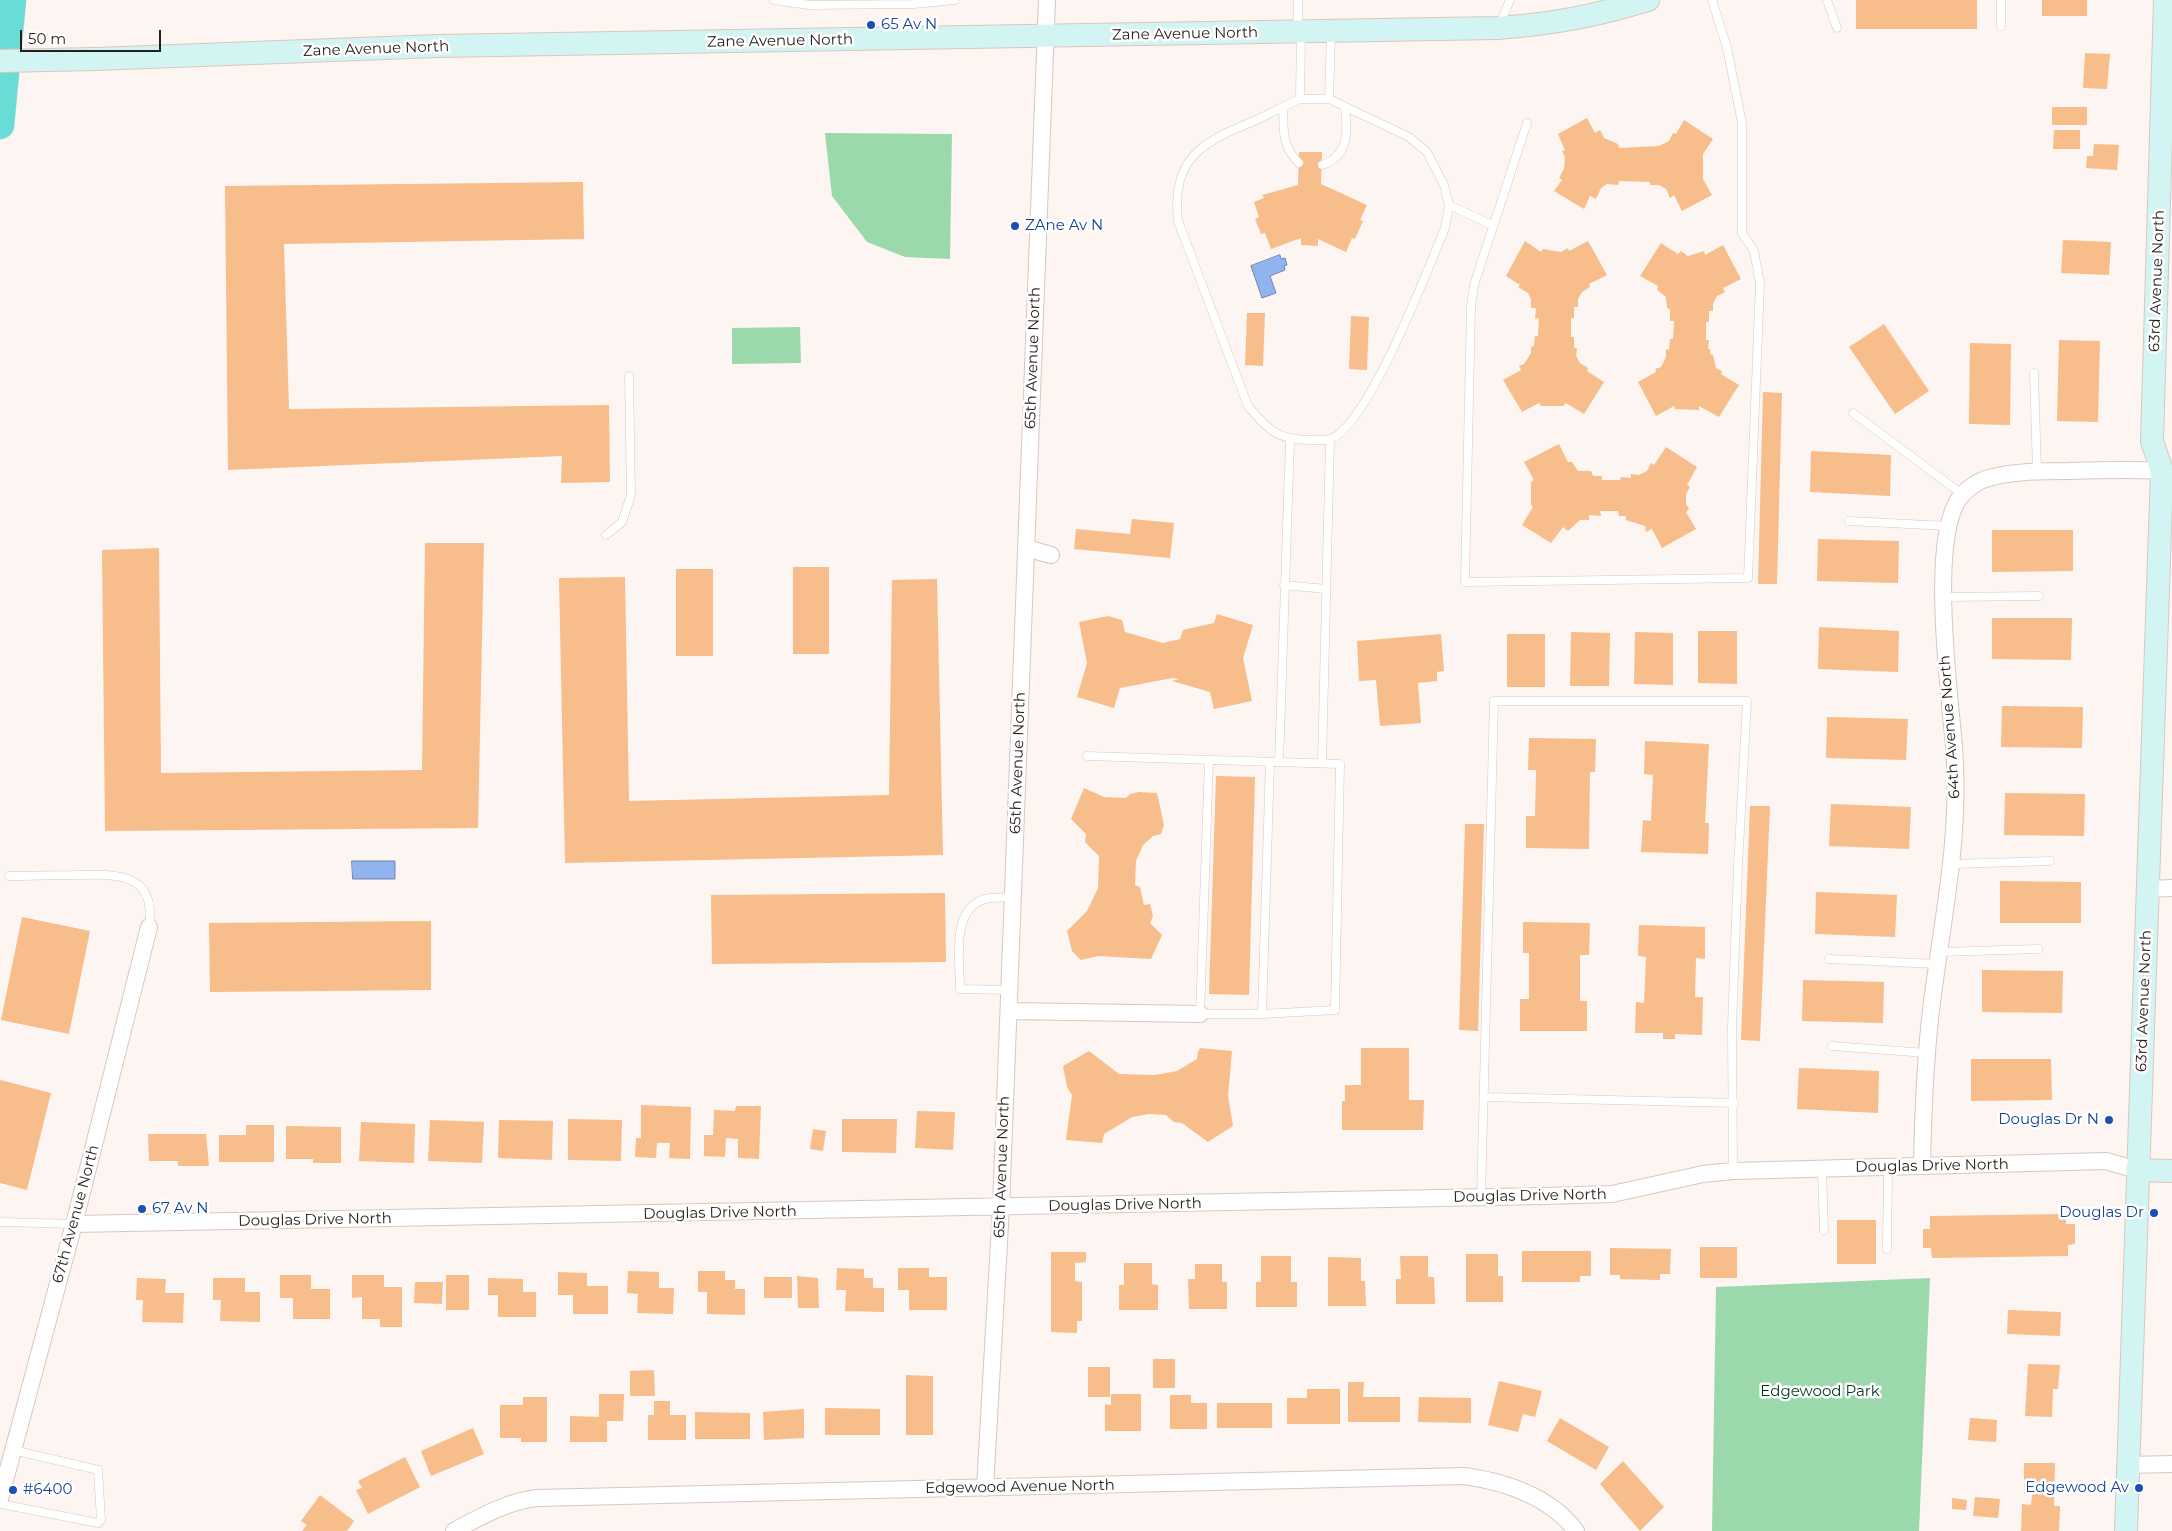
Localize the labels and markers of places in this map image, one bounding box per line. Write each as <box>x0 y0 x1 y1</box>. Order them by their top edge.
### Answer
place label: 65 Av N <box>881 16 937 34</box>
marker: 65 Av N <box>865 19 877 31</box>
place label: ZAne Av N <box>1025 217 1103 235</box>
marker: ZAne Av N <box>1009 220 1021 232</box>
place label: Douglas Dr N <box>1998 1111 2099 1129</box>
marker: Douglas Dr N <box>2103 1114 2115 1126</box>
place label: 67 Av N <box>152 1200 208 1218</box>
marker: 67 Av N <box>136 1203 148 1215</box>
place label: Douglas Dr <box>2059 1204 2144 1222</box>
marker: Douglas Dr <box>2148 1207 2160 1219</box>
place label: Edgewood Av <box>2025 1479 2129 1497</box>
place label: #6400 <box>23 1481 72 1499</box>
marker: Edgewood Av <box>2133 1482 2145 1494</box>
marker: #6400 <box>7 1484 19 1496</box>

